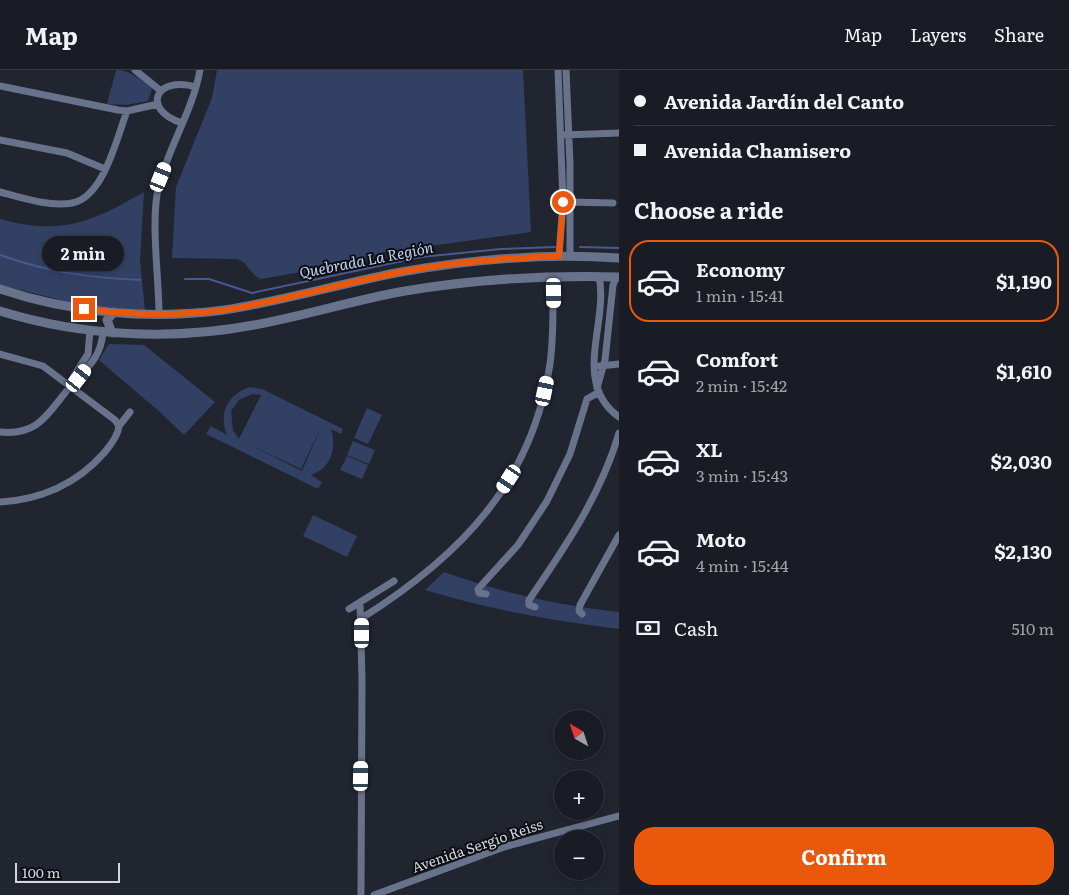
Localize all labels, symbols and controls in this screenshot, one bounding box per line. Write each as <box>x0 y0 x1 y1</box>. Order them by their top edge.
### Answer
text: Map <box>25 17 78 52</box>
text: Map <box>844 21 882 48</box>
text: Layers <box>910 21 966 48</box>
text: Share <box>994 21 1044 48</box>
text: Avenida Jardín del Canto <box>664 87 904 115</box>
text: Avenida Chamisero <box>664 136 851 164</box>
car <box>148 160 173 194</box>
route start <box>552 191 574 213</box>
text: Choose a ride <box>634 193 783 226</box>
water label: Quebrada La Región <box>297 235 435 283</box>
callout: 2 min <box>43 236 125 272</box>
text: 2 min <box>61 241 105 265</box>
text: Economy <box>696 255 785 283</box>
icon: car <box>636 259 681 304</box>
text: $1,190 <box>996 267 1052 295</box>
car <box>546 278 561 308</box>
text: 1 min · 15:41 <box>696 283 784 307</box>
route end <box>73 298 95 320</box>
text: Comfort <box>696 345 778 373</box>
icon: car <box>636 349 681 394</box>
text: $1,610 <box>996 357 1052 385</box>
car <box>63 362 94 394</box>
text: 2 min · 15:42 <box>696 373 787 397</box>
car <box>534 375 555 407</box>
text: XL <box>696 435 723 463</box>
icon: car <box>636 439 681 484</box>
text: $2,030 <box>991 447 1052 475</box>
car <box>494 462 523 496</box>
text: 3 min · 15:43 <box>696 463 788 487</box>
text: Moto <box>696 525 746 553</box>
icon: car <box>636 529 681 574</box>
text: $2,130 <box>994 537 1052 565</box>
text: 4 min · 15:44 <box>696 553 788 577</box>
icon: cash <box>634 614 662 642</box>
text: Cash <box>674 614 718 642</box>
text: 510 m <box>1011 616 1054 640</box>
car <box>354 618 369 648</box>
north arrow <box>554 710 604 760</box>
map controls <box>554 710 604 880</box>
car <box>353 761 368 791</box>
button: + <box>554 770 604 820</box>
street label: Avenida Sergio Reiss <box>409 813 545 877</box>
button: Confirm <box>634 827 1054 885</box>
button: − <box>554 830 604 880</box>
scale bar <box>15 860 120 883</box>
text: 100 m <box>22 862 60 882</box>

